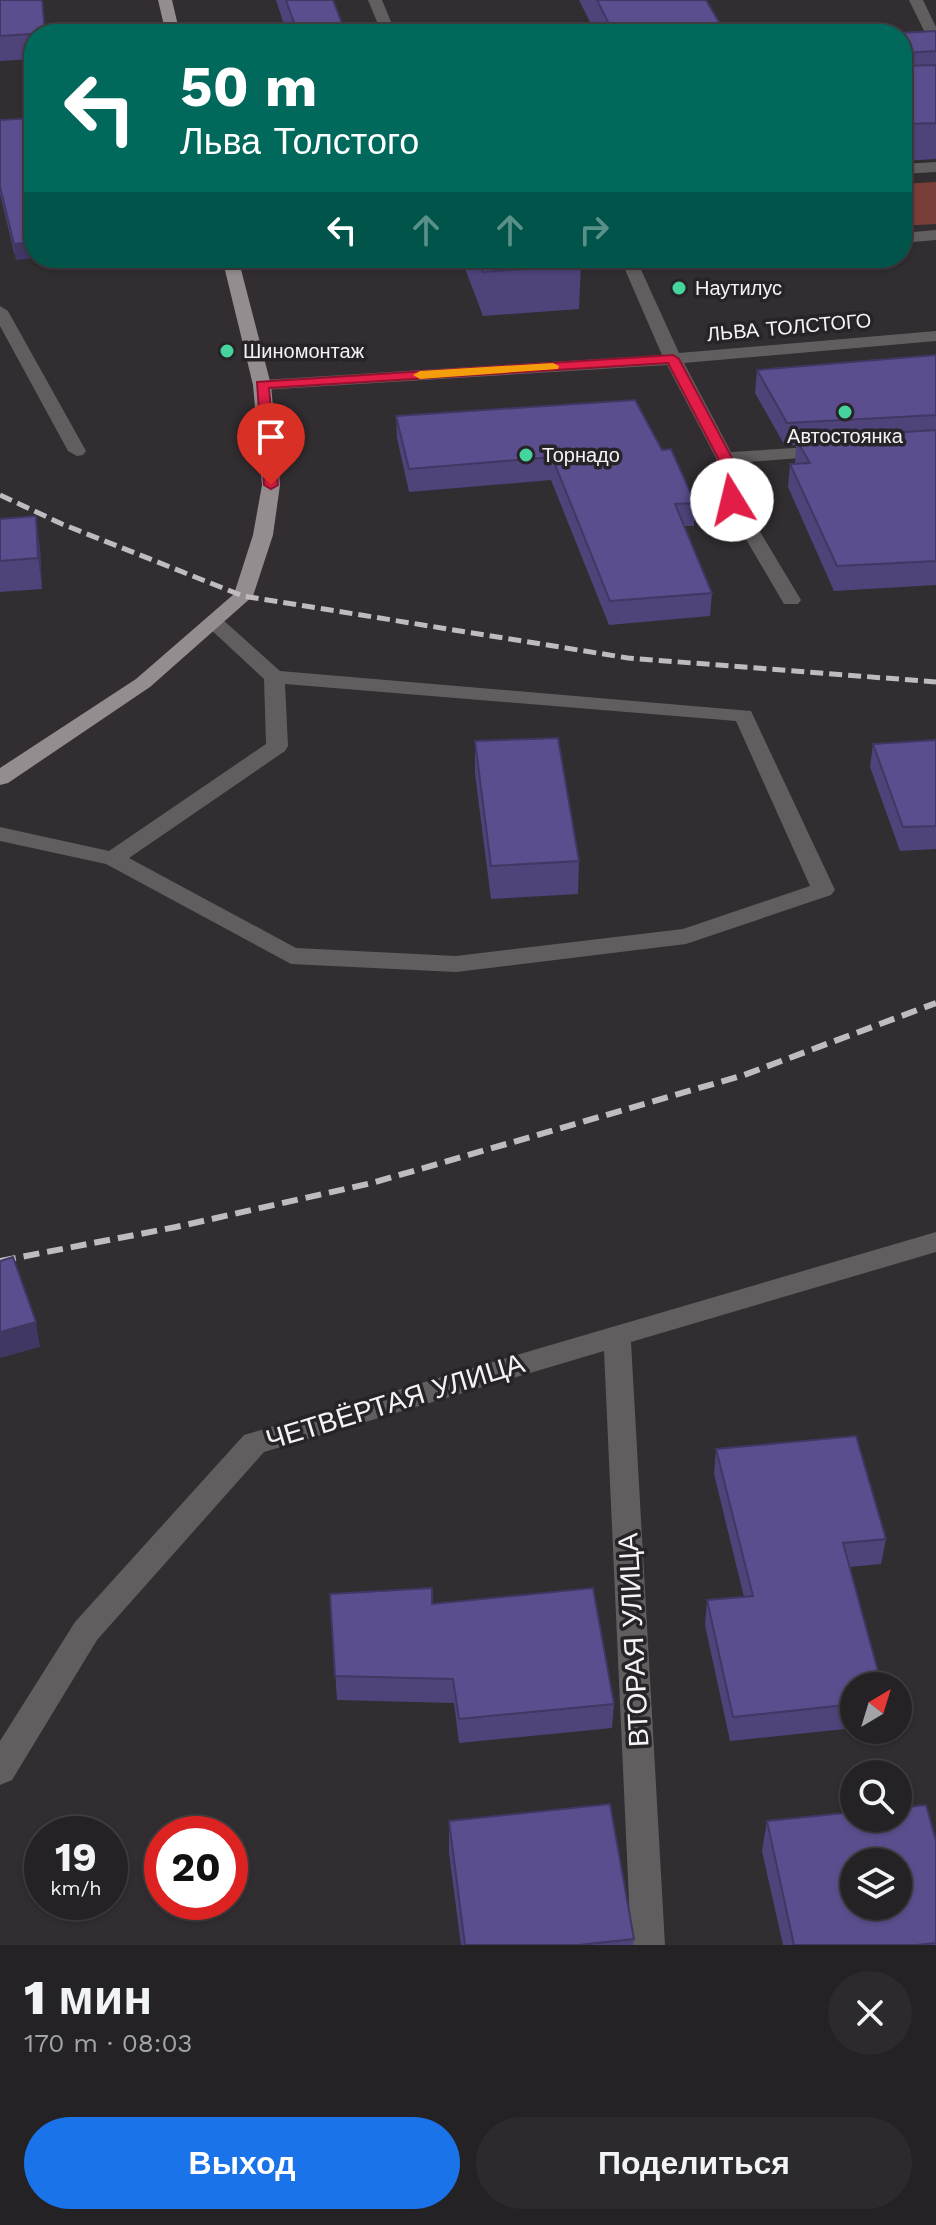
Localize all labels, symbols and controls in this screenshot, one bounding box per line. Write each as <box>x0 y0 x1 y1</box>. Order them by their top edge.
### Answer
text: 50 m <box>180 54 317 120</box>
icon: left <box>48 56 152 160</box>
text: Льва Толстого <box>180 121 419 163</box>
icon: left <box>320 208 364 252</box>
icon: ahead <box>404 208 448 252</box>
icon: ahead <box>488 208 532 252</box>
icon: right <box>572 208 616 252</box>
place label: Наутилус <box>695 276 782 300</box>
marker: Наутилус <box>670 279 688 297</box>
street label: ЛЬВА ТОЛСТОГО <box>706 308 872 346</box>
place label: Шиномонтаж <box>243 339 365 363</box>
marker: Шиномонтаж <box>218 342 236 360</box>
pin <box>237 403 305 485</box>
marker: Автостоянка <box>836 403 854 421</box>
icon: arrive <box>249 415 293 459</box>
place label: Автостоянка <box>787 424 904 448</box>
place label: Торнадо <box>542 443 620 467</box>
marker: Торнадо <box>517 446 535 464</box>
position arrow <box>690 458 774 542</box>
street label: ЧЕТВЁРТАЯ УЛИЦА <box>262 1346 529 1457</box>
street label: ВТОРАЯ УЛИЦА <box>611 1532 656 1748</box>
north arrow <box>840 1672 912 1744</box>
map controls <box>840 1672 912 1920</box>
button: search <box>840 1760 912 1832</box>
speed limit sign: 20 <box>144 1816 248 1920</box>
text: 19 <box>55 1834 97 1881</box>
button: layers <box>840 1848 912 1920</box>
text: km/h <box>50 1876 102 1900</box>
text: 1 мин <box>24 1969 152 2026</box>
button: close <box>828 1971 912 2055</box>
text: 170 m · 08:03 <box>24 2028 192 2058</box>
button: Выход <box>24 2117 460 2209</box>
button: Поделиться <box>476 2117 912 2209</box>

